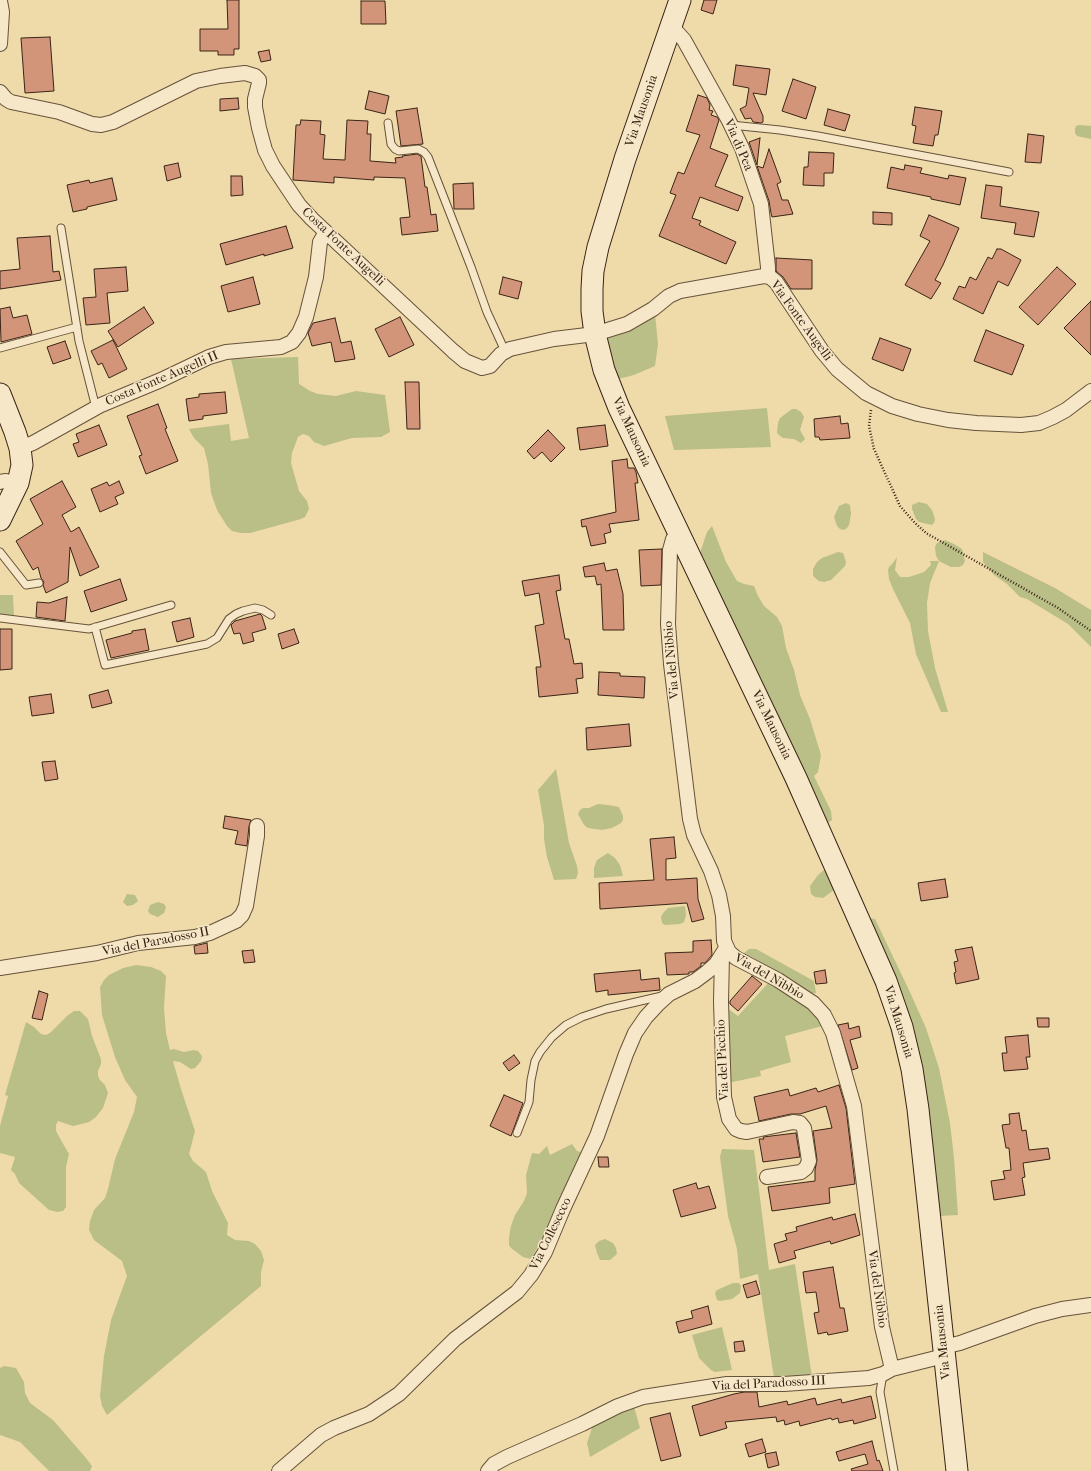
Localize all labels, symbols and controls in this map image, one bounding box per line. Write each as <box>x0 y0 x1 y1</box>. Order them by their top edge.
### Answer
street label: Via Mausonia <box>622 73 662 149</box>
street label: Via di Pea <box>720 117 756 173</box>
street label: Costa Fonte Augelli <box>298 204 388 290</box>
street label: Via Fonte Augelli <box>767 278 835 364</box>
street label: Costa Fonte Augelli II <box>103 348 221 410</box>
street label: Via Mausonia <box>608 395 654 469</box>
street label: Via del Nibbio <box>661 620 683 700</box>
street label: Via Mausonia <box>748 688 794 762</box>
street label: Via del Paradosso II <box>101 924 211 960</box>
street label: Via del Nibbio <box>731 951 807 1003</box>
street label: Via Mausonia <box>880 984 916 1060</box>
street label: Via del Picchio <box>713 1019 733 1101</box>
street label: Via Collesecco <box>527 1195 575 1273</box>
street label: Via del Nibbio <box>864 1249 890 1329</box>
street label: Via Mausonia <box>931 1304 955 1380</box>
street label: Via del Paradosso III <box>712 1373 826 1395</box>

